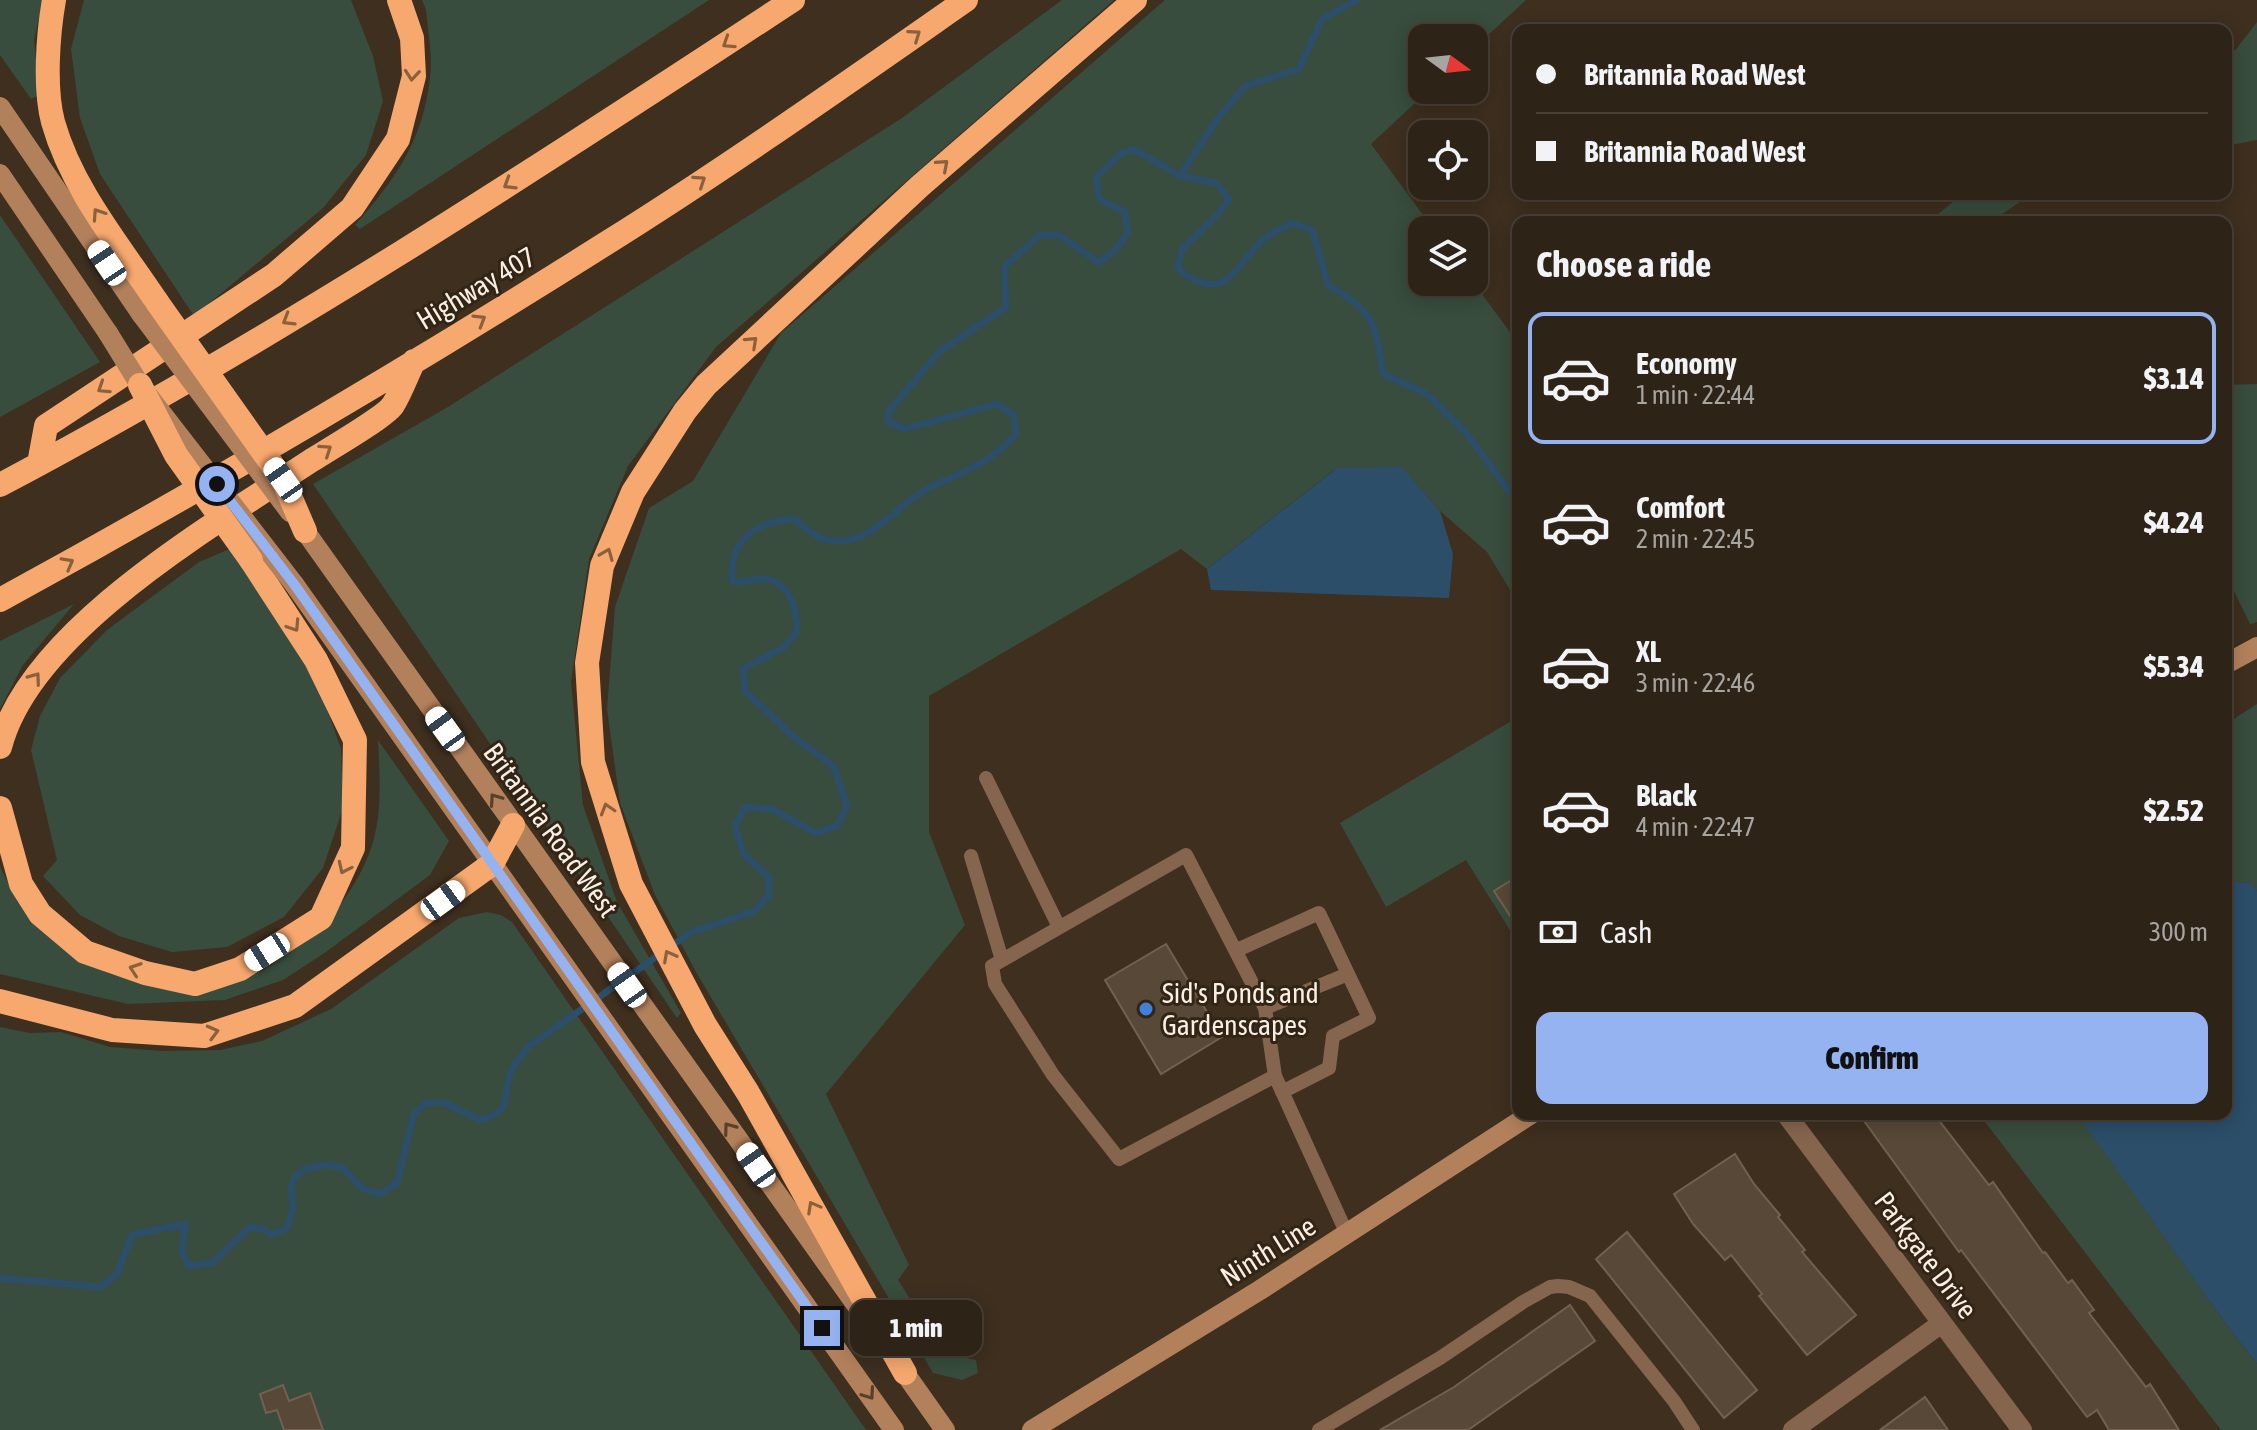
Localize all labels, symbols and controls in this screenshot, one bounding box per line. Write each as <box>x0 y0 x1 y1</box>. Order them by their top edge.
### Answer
north arrow <box>1408 24 1488 104</box>
map controls <box>1408 24 1488 296</box>
one-way arrow <box>907 30 921 45</box>
one-way arrow <box>722 33 737 48</box>
text: Britannia Road West <box>1584 57 1806 91</box>
one-way arrow <box>404 69 421 82</box>
button: locate <box>1408 120 1488 200</box>
text: Britannia Road West <box>1584 134 1806 168</box>
one-way arrow <box>934 161 949 175</box>
one-way arrow <box>504 174 518 189</box>
one-way arrow <box>691 176 706 191</box>
one-way arrow <box>93 209 108 223</box>
button: layers <box>1408 216 1488 296</box>
car <box>84 236 130 290</box>
street label: Highway 407 <box>411 240 541 336</box>
text: Choose a ride <box>1536 243 1711 285</box>
one-way arrow <box>282 310 297 326</box>
one-way arrow <box>472 315 486 330</box>
one-way arrow <box>743 336 757 351</box>
icon: car <box>1540 342 1612 414</box>
text: Economy <box>1636 346 1737 380</box>
text: $3.14 <box>2144 361 2204 395</box>
one-way arrow <box>98 379 112 394</box>
text: 1 min · 22:44 <box>1636 380 1755 410</box>
one-way arrow <box>318 445 332 460</box>
car <box>259 453 307 507</box>
route start <box>199 466 235 502</box>
icon: car <box>1540 486 1612 558</box>
text: Comfort <box>1636 490 1725 524</box>
text: $4.24 <box>2144 505 2204 539</box>
text: 2 min · 22:45 <box>1636 524 1755 554</box>
one-way arrow <box>597 548 614 562</box>
one-way arrow <box>60 557 75 572</box>
one-way arrow <box>284 617 299 631</box>
icon: car <box>1540 630 1612 702</box>
text: XL <box>1636 634 1661 668</box>
text: $5.34 <box>2144 649 2204 683</box>
text: 3 min · 22:46 <box>1636 668 1755 698</box>
one-way arrow <box>25 673 40 687</box>
car <box>421 703 469 755</box>
street label: Britannia Road West <box>477 737 625 923</box>
icon: car <box>1540 774 1612 846</box>
text: Black <box>1636 778 1696 812</box>
text: $2.52 <box>2144 793 2204 827</box>
one-way arrow <box>490 794 505 808</box>
one-way arrow <box>601 803 617 817</box>
text: 4 min · 22:47 <box>1636 812 1755 842</box>
one-way arrow <box>337 860 353 874</box>
car <box>417 876 469 924</box>
icon: cash <box>1536 910 1580 954</box>
text: Cash <box>1600 915 1653 949</box>
text: 300 m <box>2149 917 2208 947</box>
car <box>240 929 294 975</box>
one-way arrow <box>663 950 678 965</box>
car <box>603 958 651 1012</box>
one-way arrow <box>128 963 142 979</box>
place label: Sid's Ponds and Gardenscapes <box>1162 977 1319 1041</box>
marker: Sid's Ponds and Gardenscapes <box>1137 1000 1155 1018</box>
button: Confirm <box>1536 1012 2208 1104</box>
one-way arrow <box>206 1025 220 1042</box>
one-way arrow <box>725 1122 739 1136</box>
car <box>732 1138 780 1192</box>
street label: Parkgate Drive <box>1868 1185 1984 1325</box>
one-way arrow <box>808 1201 823 1215</box>
street label: Ninth Line <box>1215 1209 1321 1293</box>
callout: 1 min <box>850 1300 982 1356</box>
route end <box>804 1310 840 1346</box>
text: 1 min <box>889 1313 943 1343</box>
one-way arrow <box>859 1386 874 1400</box>

